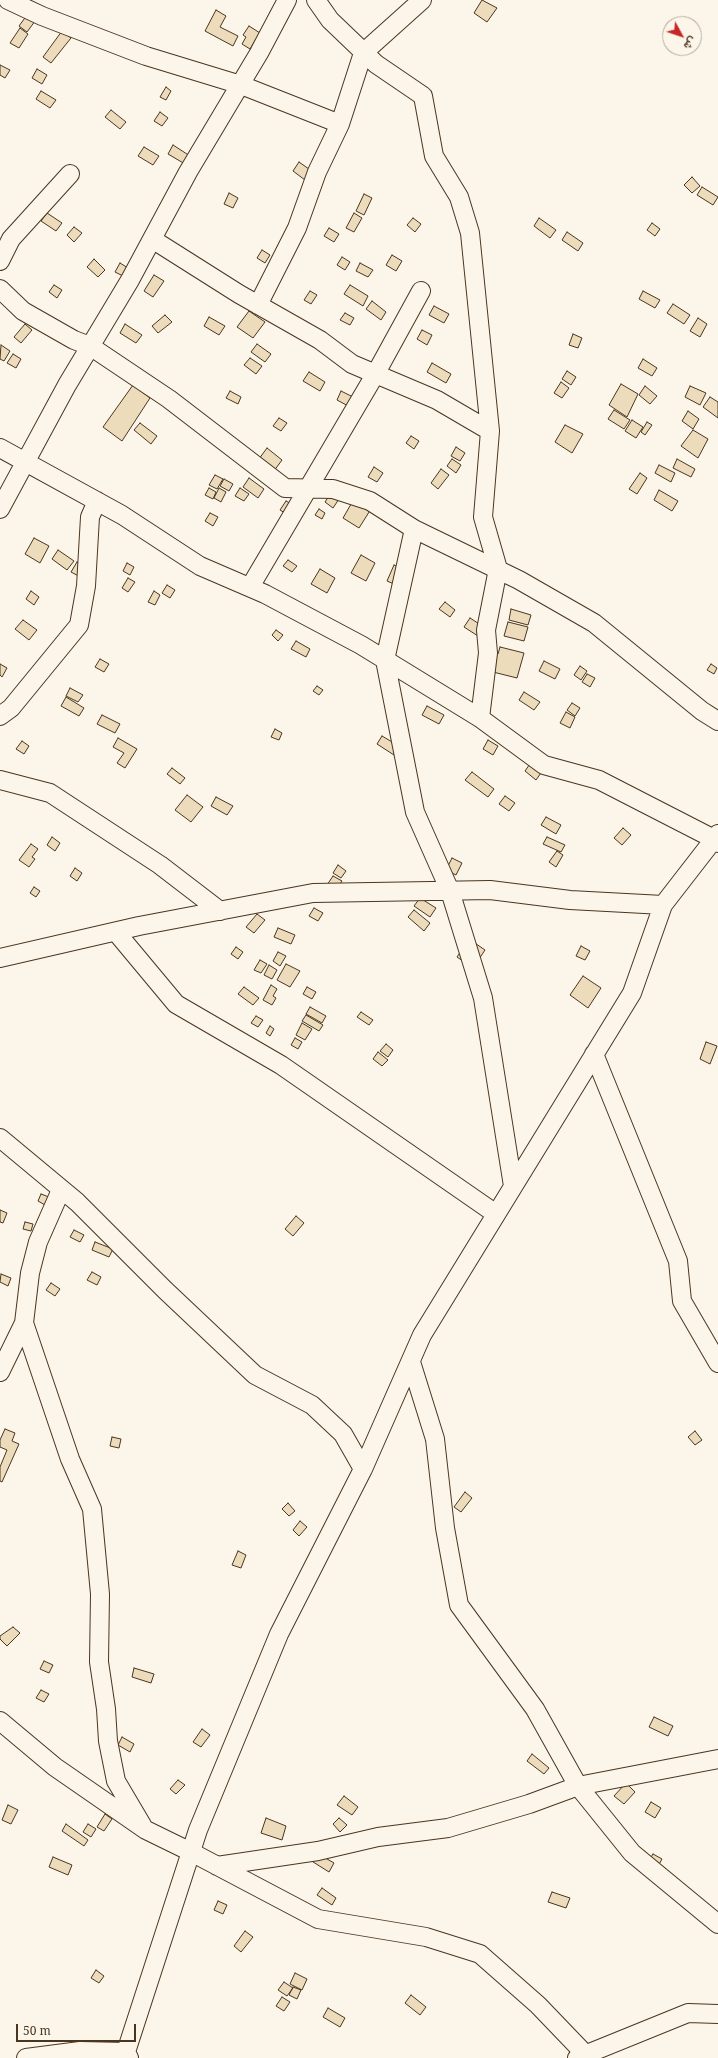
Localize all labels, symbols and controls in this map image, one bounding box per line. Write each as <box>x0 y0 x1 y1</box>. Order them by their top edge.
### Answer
north arrow <box>662 16 702 56</box>
text: ش <box>681 34 701 53</box>
scale bar <box>18 2016 138 2042</box>
text: 50 m <box>23 2022 51 2039</box>

